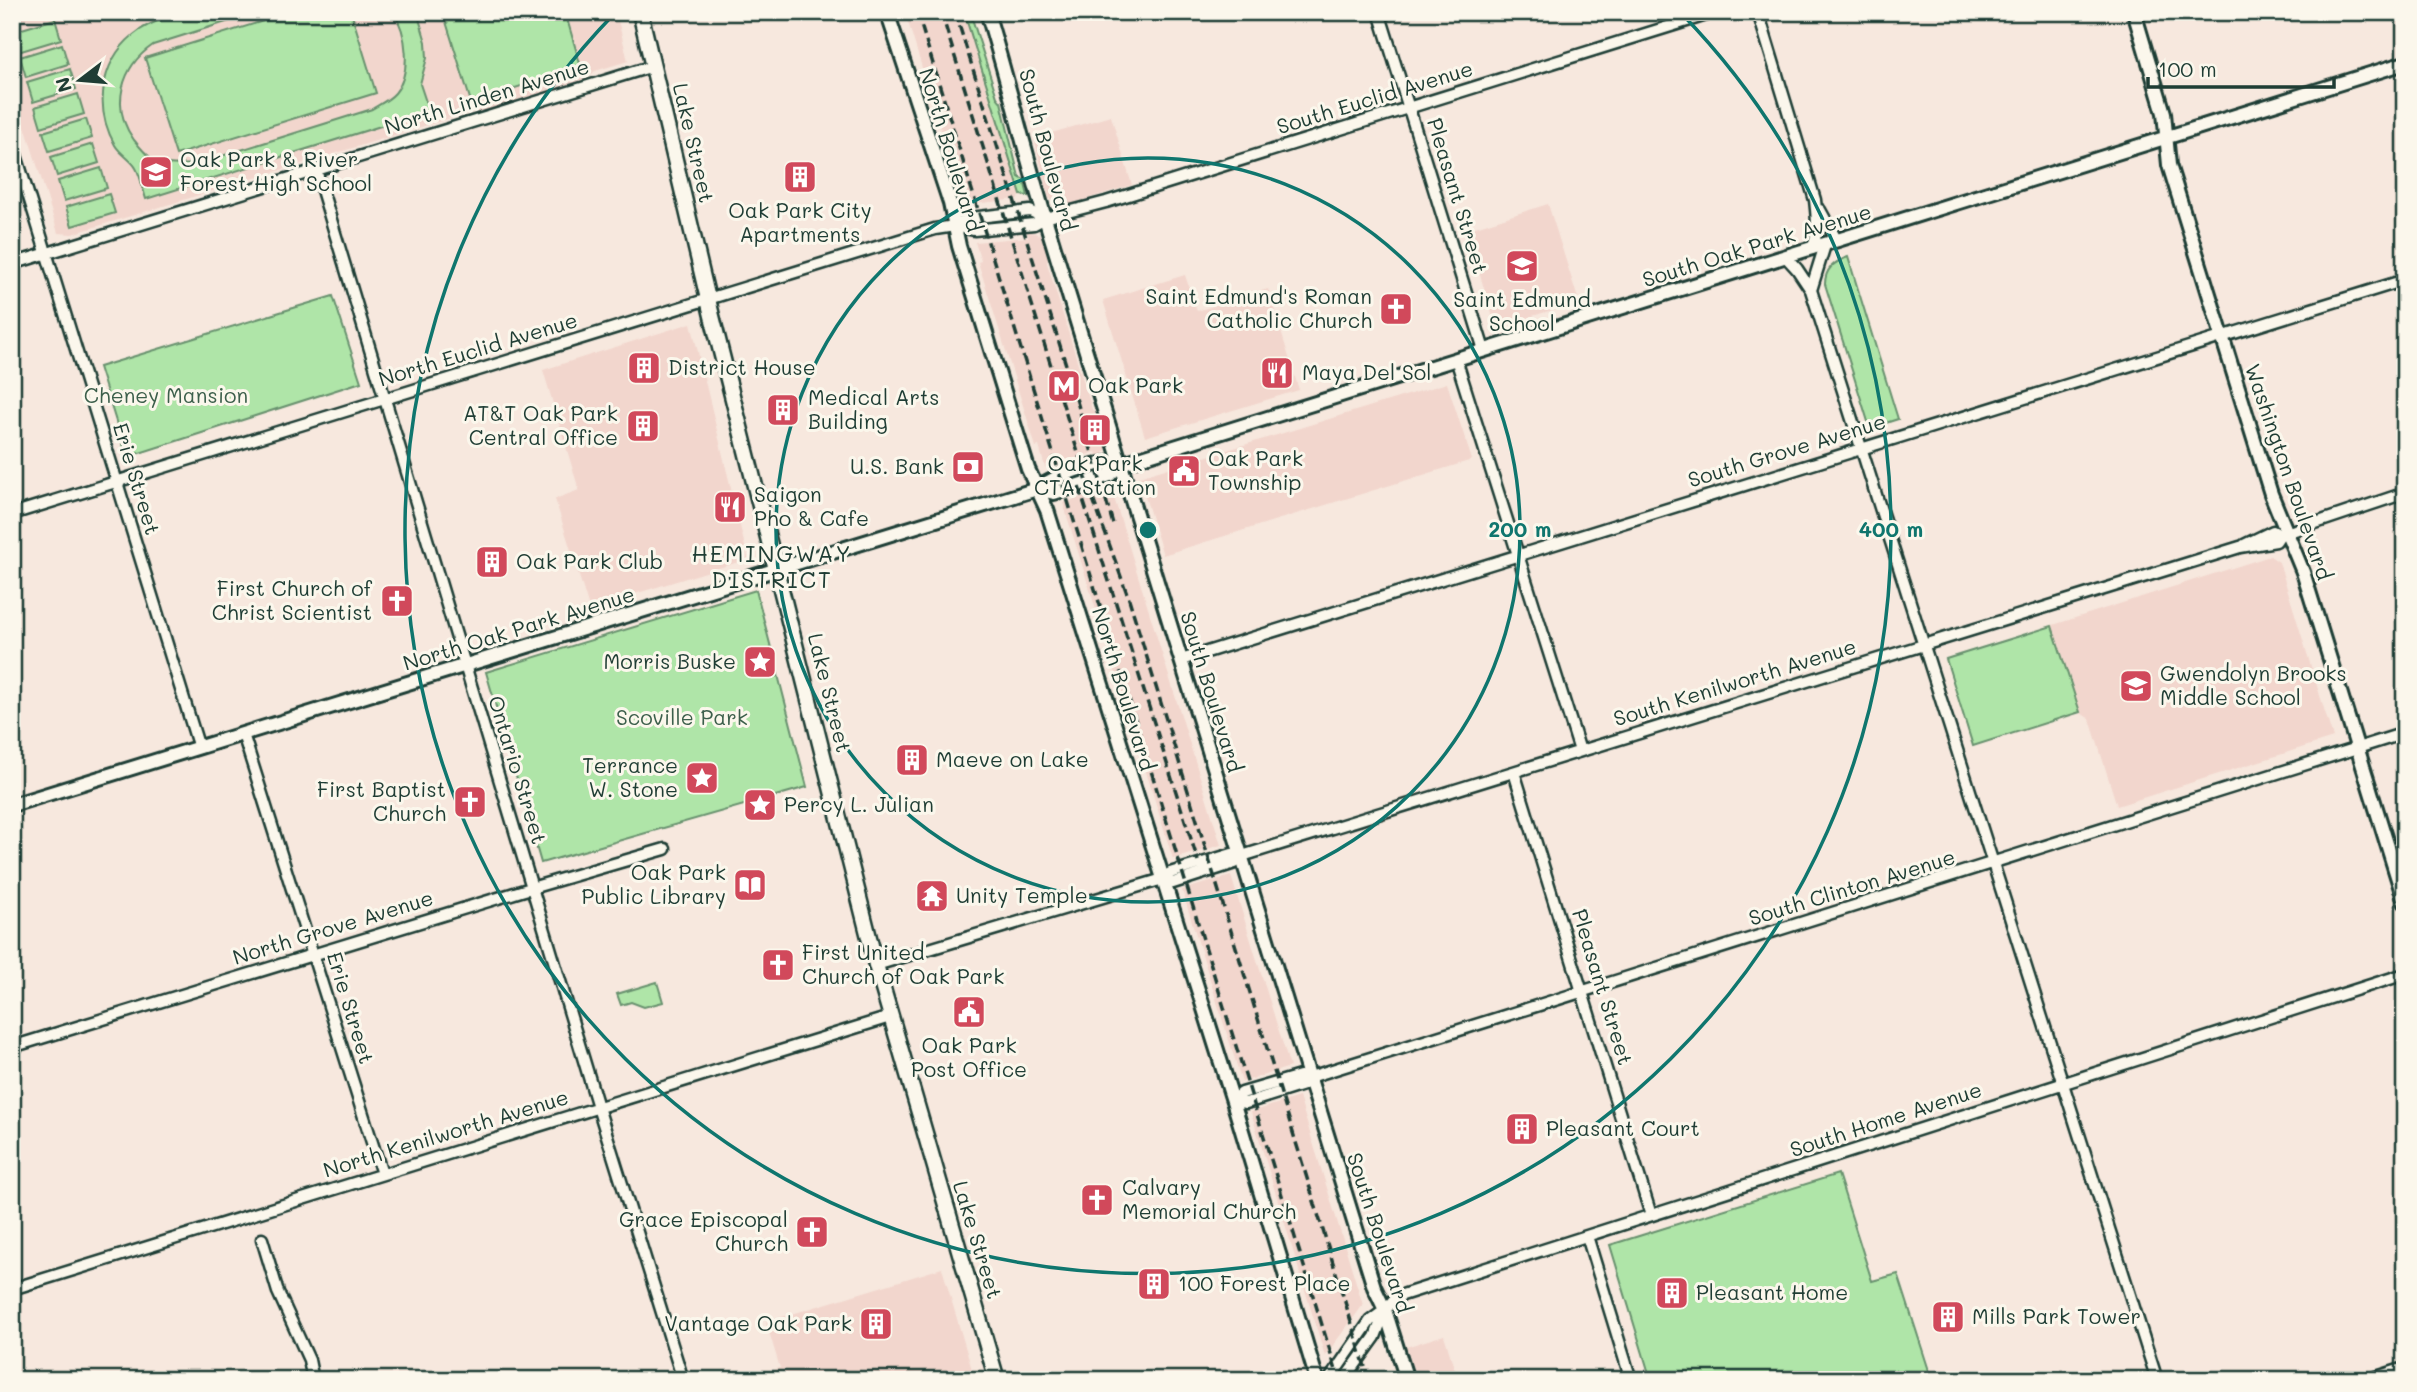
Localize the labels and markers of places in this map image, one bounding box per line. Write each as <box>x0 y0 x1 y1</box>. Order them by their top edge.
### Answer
place label: Oak Park & River Forest High School <box>180 145 372 196</box>
school or university icon: Oak Park & River Forest High School <box>137 153 175 191</box>
building icon: Oak Park City Apartments <box>781 158 819 196</box>
place label: Oak Park City Apartments <box>728 196 872 247</box>
school or university icon: Saint Edmund School <box>1503 247 1541 285</box>
place label: Saint Edmund's Roman Catholic Church <box>1146 282 1372 333</box>
place label: Saint Edmund School <box>1453 285 1591 336</box>
church icon: Saint Edmund's Roman Catholic Church <box>1377 290 1415 328</box>
building icon: District House <box>625 349 663 387</box>
place label: District House <box>668 353 816 380</box>
restaurant icon: Maya Del Sol <box>1258 354 1296 392</box>
place label: Maya Del Sol <box>1302 358 1432 385</box>
metro station icon: Oak Park <box>1045 367 1083 405</box>
place label: Oak Park <box>1088 371 1183 398</box>
place label: Medical Arts Building <box>808 383 939 434</box>
building icon: Medical Arts Building <box>764 391 802 429</box>
place label: AT&T Oak Park Central Office <box>463 399 618 450</box>
building icon: AT&T Oak Park Central Office <box>624 407 662 445</box>
building icon: Oak Park CTA Station <box>1076 411 1114 449</box>
place label: Oak Park Township <box>1208 444 1303 495</box>
bank icon: U.S. Bank <box>949 448 987 486</box>
place label: Oak Park CTA Station <box>1034 449 1156 500</box>
place label: U.S. Bank <box>850 452 944 479</box>
public building icon: Oak Park Township <box>1165 452 1203 490</box>
place label: Saigon Pho & Cafe <box>754 480 869 531</box>
restaurant icon: Saigon Pho & Cafe <box>711 488 749 526</box>
centre of rings <box>1136 518 1160 542</box>
building icon: Oak Park Club <box>473 543 511 581</box>
place label: Oak Park Club <box>516 547 663 574</box>
place label: First Church of Christ Scientist <box>212 574 373 625</box>
church icon: First Church of Christ Scientist <box>378 582 416 620</box>
place icon: Morris Buske <box>741 643 779 681</box>
place label: Morris Buske <box>603 647 736 674</box>
place label: Gwendolyn Brooks Middle School <box>2160 659 2347 710</box>
school or university icon: Gwendolyn Brooks Middle School <box>2117 667 2155 705</box>
building icon: Maeve on Lake <box>893 741 931 779</box>
place label: Maeve on Lake <box>936 745 1089 772</box>
place label: Terrance W. Stone <box>582 751 678 802</box>
place icon: Terrance W. Stone <box>683 759 721 797</box>
place label: First Baptist Church <box>317 775 446 826</box>
church icon: First Baptist Church <box>451 783 489 821</box>
place icon: Percy L. Julian <box>741 786 779 824</box>
place label: Percy L. Julian <box>784 790 934 817</box>
place label: Oak Park Public Library <box>582 858 726 909</box>
library icon: Oak Park Public Library <box>731 866 769 904</box>
temple icon: Unity Temple <box>913 877 951 915</box>
place label: Unity Temple <box>956 881 1088 908</box>
place label: First United Church of Oak Park <box>802 938 1004 989</box>
church icon: First United Church of Oak Park <box>759 946 797 984</box>
public building icon: Oak Park Post Office <box>950 993 988 1031</box>
place label: Oak Park Post Office <box>911 1031 1027 1082</box>
building icon: Pleasant Court <box>1503 1110 1541 1148</box>
place label: Pleasant Court <box>1546 1114 1700 1141</box>
place label: Calvary Memorial Church <box>1122 1173 1296 1224</box>
church icon: Calvary Memorial Church <box>1078 1181 1116 1219</box>
place label: Grace Episcopal Church <box>619 1205 788 1256</box>
church icon: Grace Episcopal Church <box>793 1213 831 1251</box>
building icon: 100 Forest Place <box>1135 1265 1173 1303</box>
place label: 100 Forest Place <box>1178 1269 1350 1296</box>
building icon: Pleasant Home <box>1653 1274 1691 1312</box>
place label: Pleasant Home <box>1696 1278 1848 1305</box>
building icon: Mills Park Tower <box>1929 1298 1967 1336</box>
place label: Mills Park Tower <box>1972 1302 2141 1329</box>
building icon: Vantage Oak Park <box>857 1305 895 1343</box>
place label: Vantage Oak Park <box>664 1309 852 1336</box>

